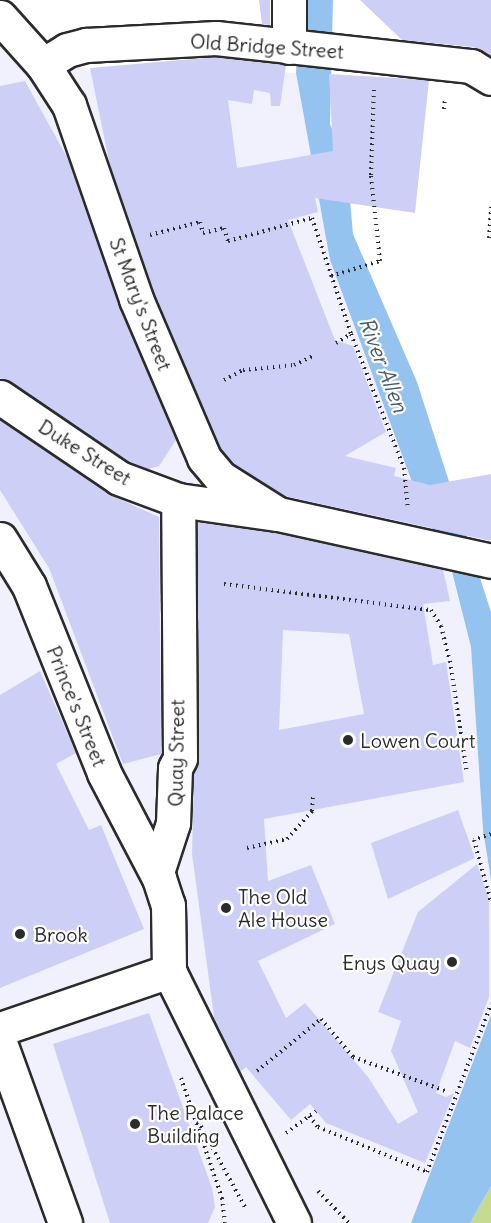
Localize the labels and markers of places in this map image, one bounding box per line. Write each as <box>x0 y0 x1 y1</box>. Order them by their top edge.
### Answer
place label: Lowen Court <box>360 728 475 752</box>
marker: Lowen Court <box>341 733 355 747</box>
place label: The Old Ale House <box>238 885 328 932</box>
marker: The Old Ale House <box>219 901 233 915</box>
place label: Brook <box>34 922 88 946</box>
marker: Brook <box>11 925 29 943</box>
place label: Enys Quay <box>342 950 440 974</box>
marker: Enys Quay <box>445 955 459 969</box>
place label: The Palace Building <box>147 1100 244 1147</box>
marker: The Palace Building <box>128 1117 142 1131</box>

